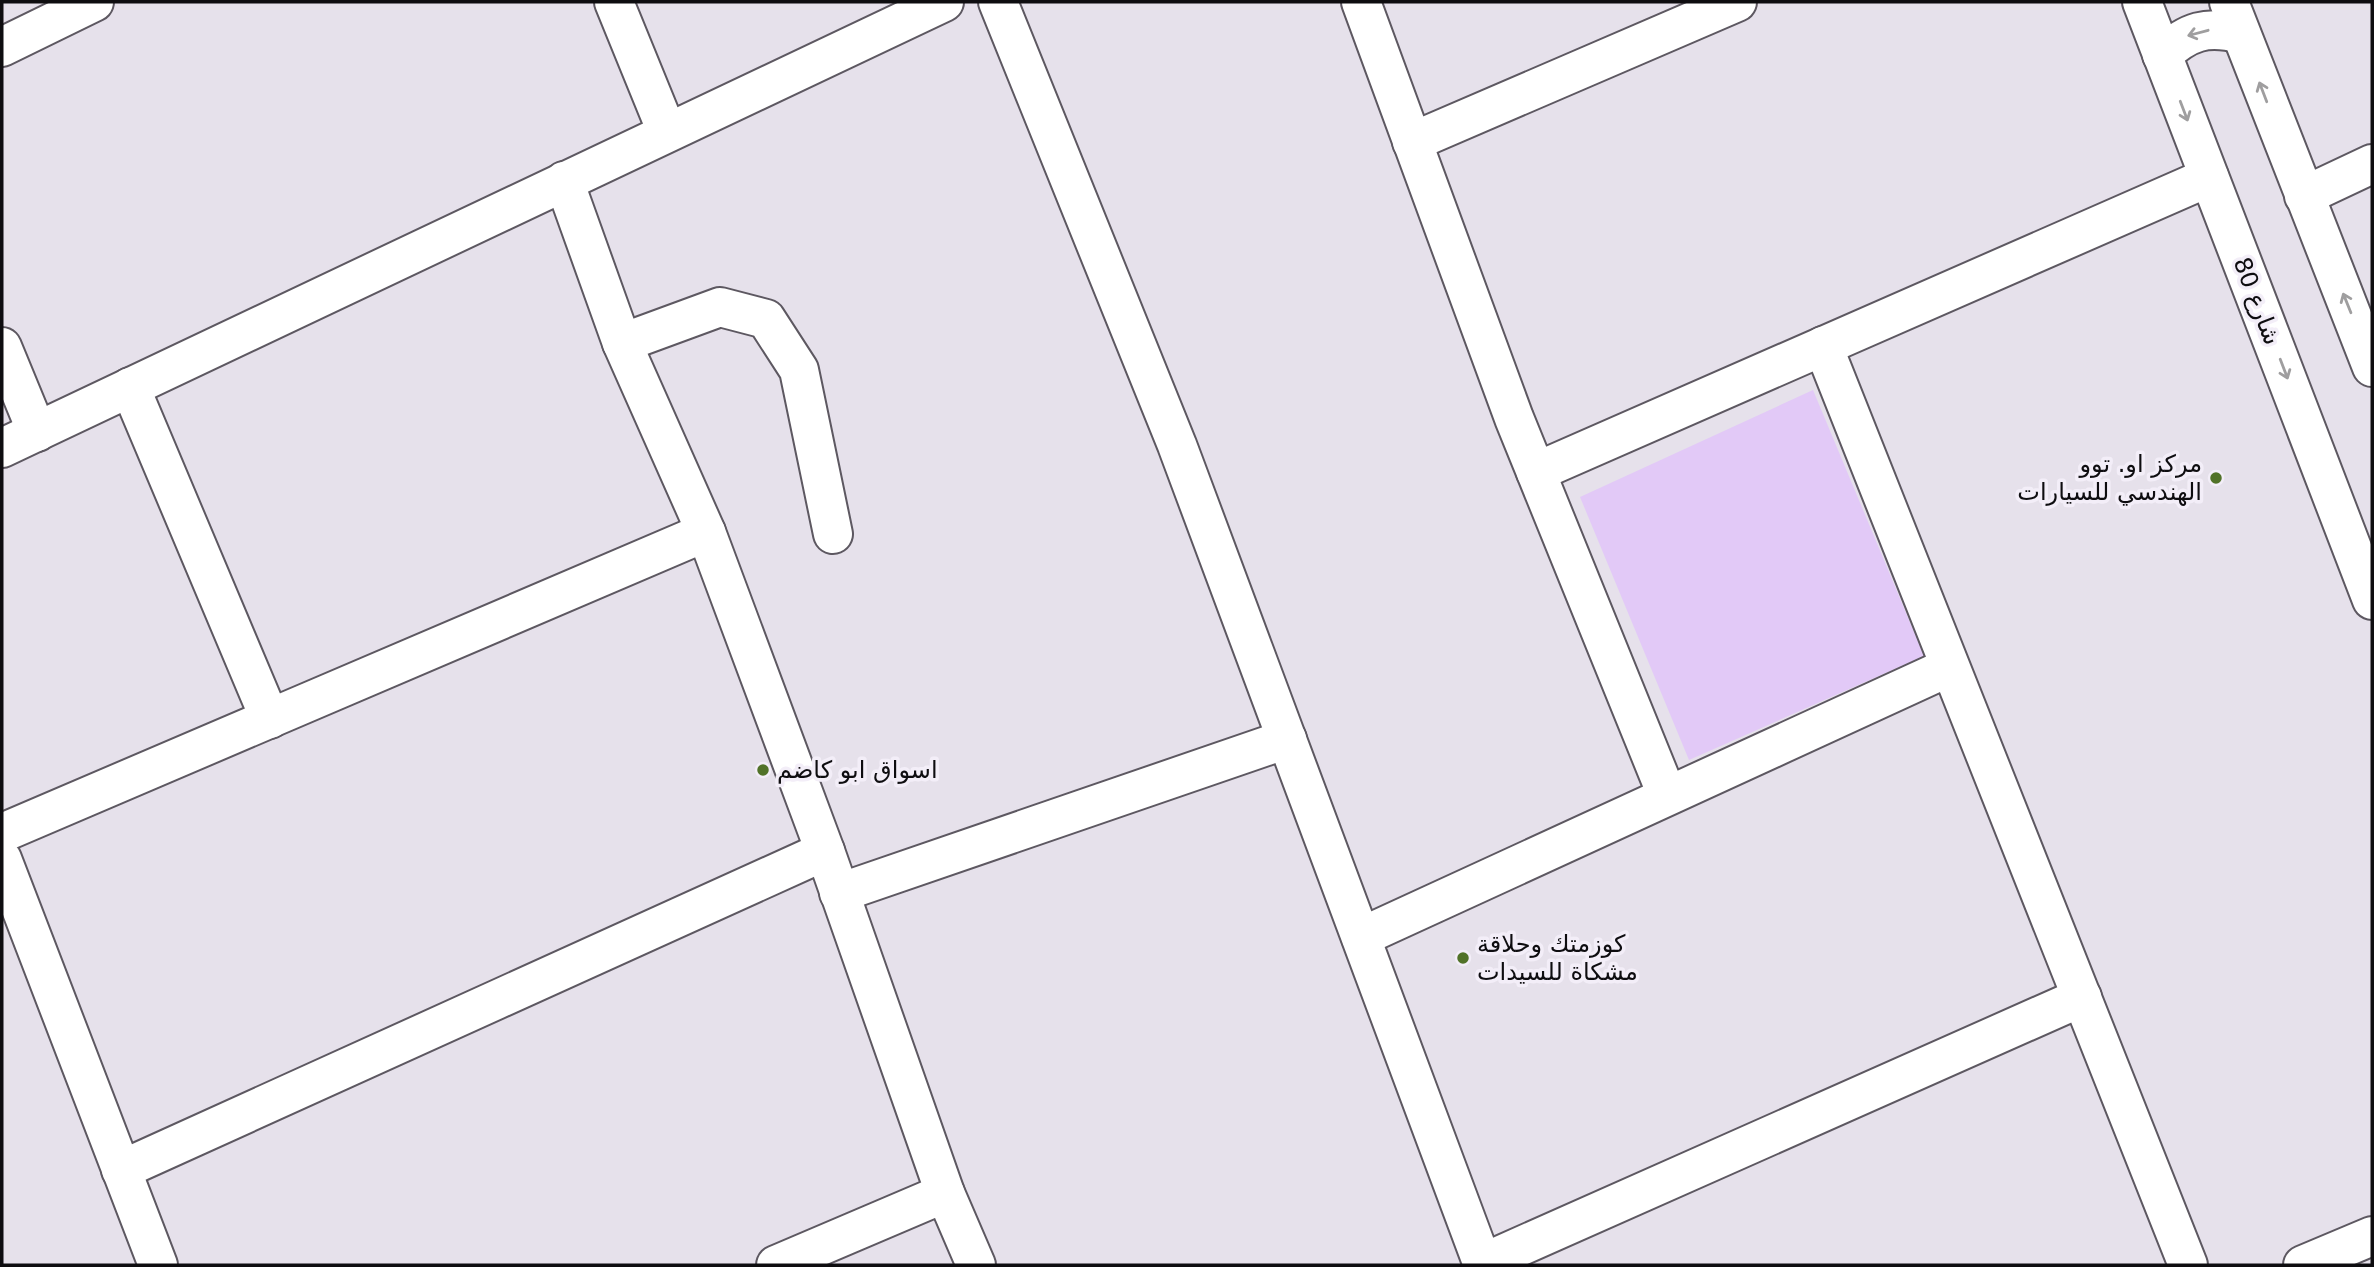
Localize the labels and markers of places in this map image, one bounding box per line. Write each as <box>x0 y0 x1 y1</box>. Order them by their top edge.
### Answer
place label: مركز او. توو الهندسي للسيارات <box>2017 450 2202 506</box>
marker: مركز او. توو الهندسي للسيارات <box>2208 470 2224 486</box>
place label: اسواق ابو كاضم <box>777 756 938 784</box>
marker: اسواق ابو كاضم <box>755 762 771 778</box>
place label: كوزمتك وحلاقة مشكاة للسيدات <box>1477 930 1638 986</box>
marker: كوزمتك وحلاقة مشكاة للسيدات <box>1455 950 1471 966</box>

